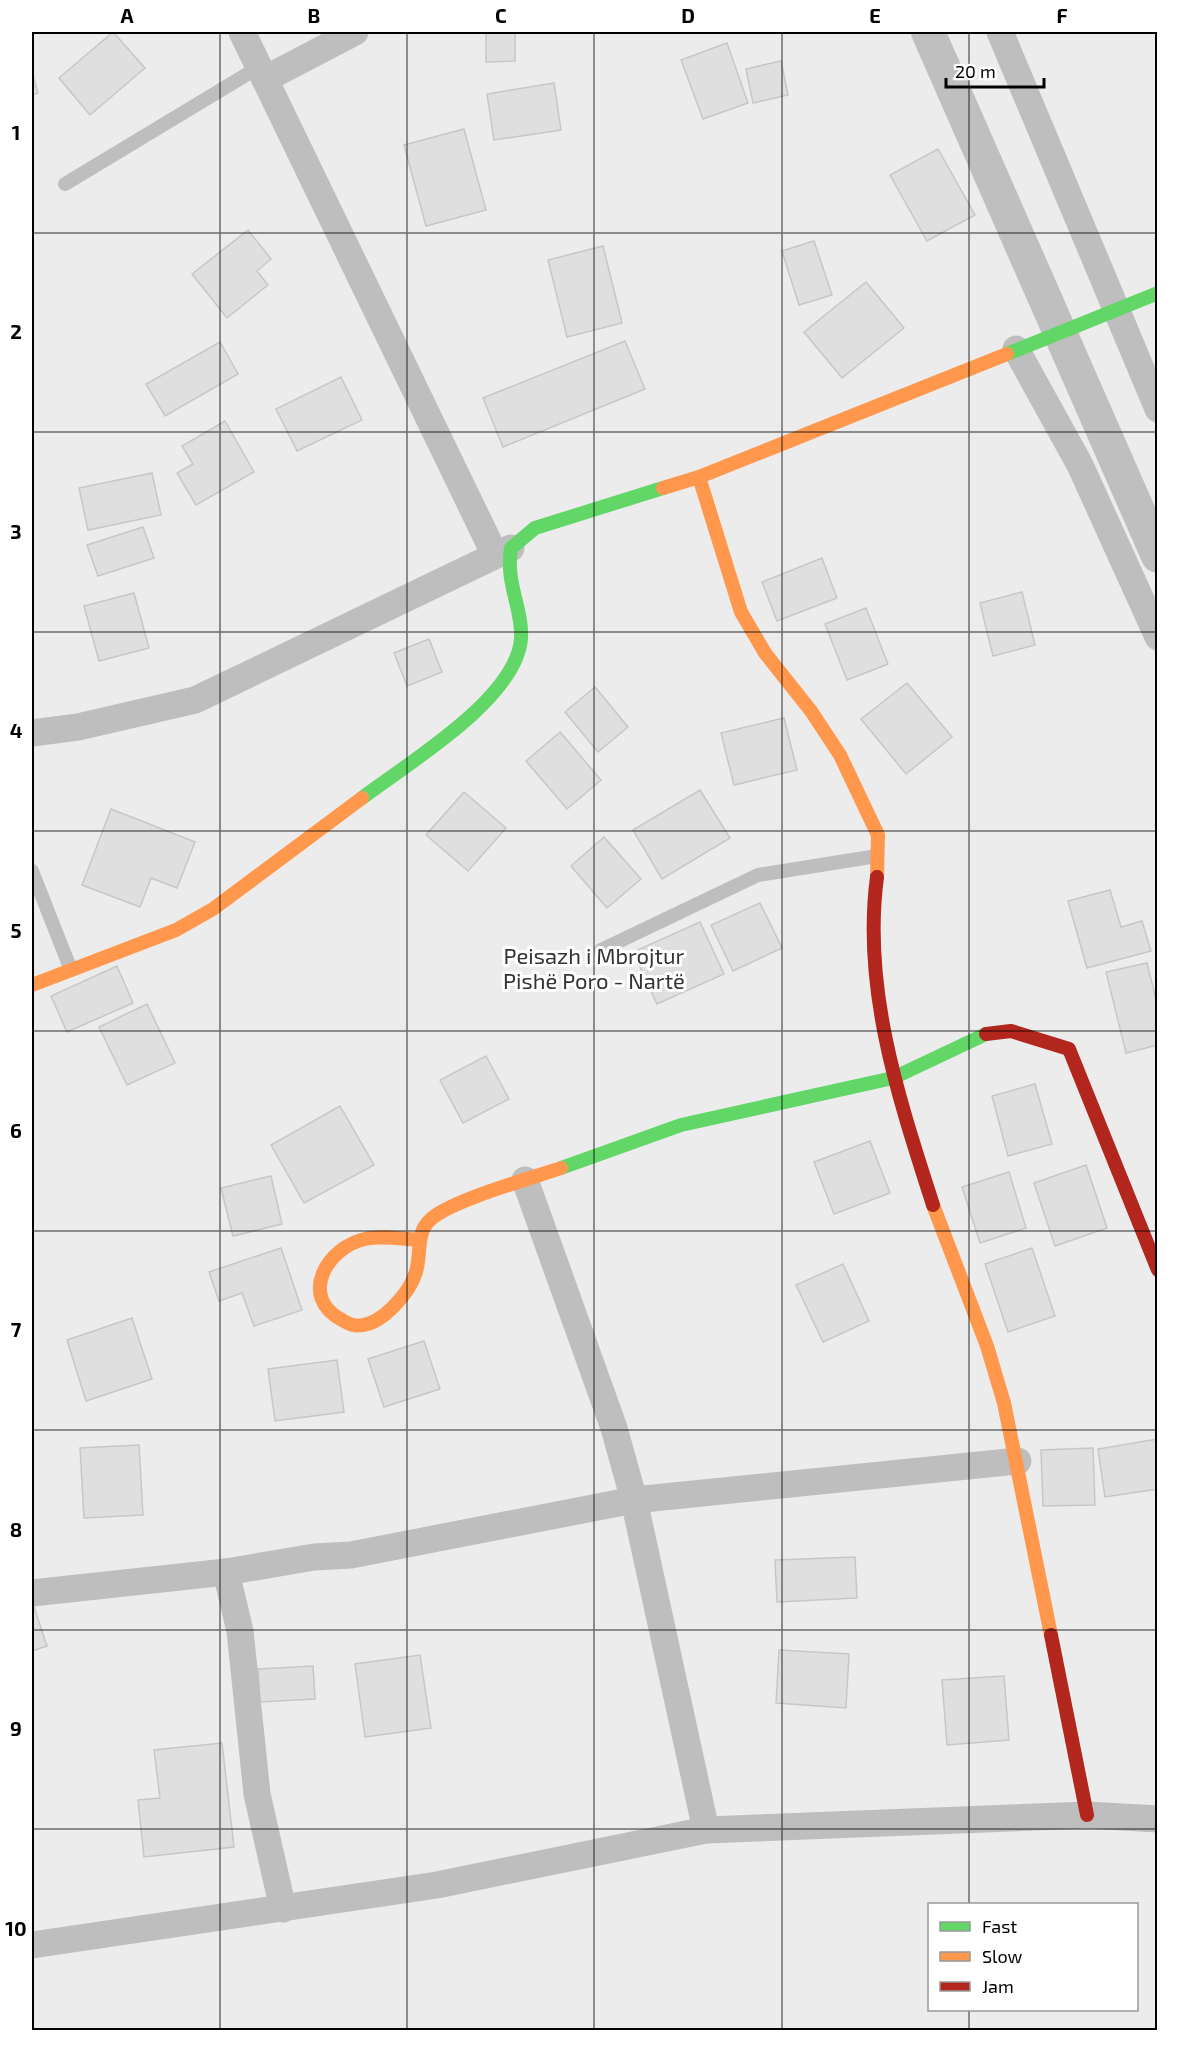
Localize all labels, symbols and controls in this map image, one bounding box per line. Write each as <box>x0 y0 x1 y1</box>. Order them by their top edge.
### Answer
text: A <box>120 3 134 27</box>
text: B <box>308 3 320 27</box>
text: C <box>495 3 507 27</box>
text: D <box>681 3 695 27</box>
text: E <box>869 3 881 27</box>
text: F <box>1056 3 1068 27</box>
scale bar <box>946 51 1044 89</box>
text: 20 m <box>955 60 996 82</box>
text: 1 <box>12 120 20 144</box>
text: 2 <box>10 319 22 343</box>
text: 3 <box>10 519 22 543</box>
text: 4 <box>10 718 23 742</box>
text: 5 <box>10 918 22 942</box>
park label: Peisazh i Mbrojtur Pishë Poro - Nartë <box>503 942 685 993</box>
text: 6 <box>10 1118 22 1142</box>
text: 7 <box>11 1317 22 1341</box>
text: 8 <box>10 1517 22 1541</box>
text: 9 <box>10 1716 22 1740</box>
legend <box>928 1903 1138 2011</box>
text: Fast <box>982 1915 1017 1937</box>
text: 10 <box>5 1916 27 1940</box>
text: Slow <box>982 1945 1023 1967</box>
text: Jam <box>982 1975 1014 1997</box>

